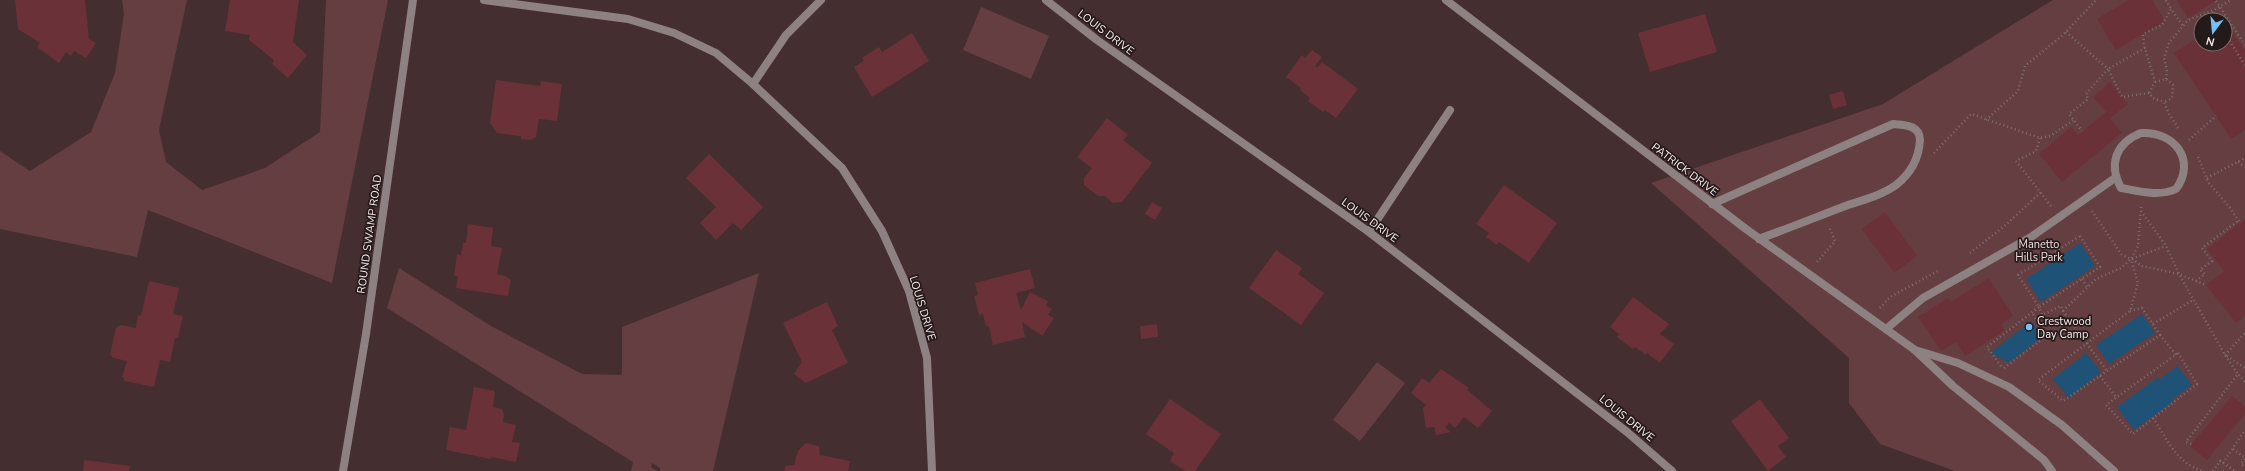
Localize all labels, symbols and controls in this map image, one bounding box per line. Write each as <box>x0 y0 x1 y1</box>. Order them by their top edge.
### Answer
street label: LOUIS DRIVE <box>1075 6 1137 58</box>
north arrow <box>2193 12 2233 52</box>
text: N <box>2204 33 2216 49</box>
street label: PATRICK DRIVE <box>1648 139 1721 199</box>
street label: ROUND SWAMP ROAD <box>354 174 385 295</box>
street label: LOUIS DRIVE <box>1338 195 1401 246</box>
park label: Manetto Hills Park <box>2015 237 2063 265</box>
street label: LOUIS DRIVE <box>906 274 939 342</box>
place label: Crestwood Day Camp <box>2037 314 2091 342</box>
marker: Crestwood Day Camp <box>2024 322 2034 332</box>
street label: LOUIS DRIVE <box>1596 392 1657 445</box>

